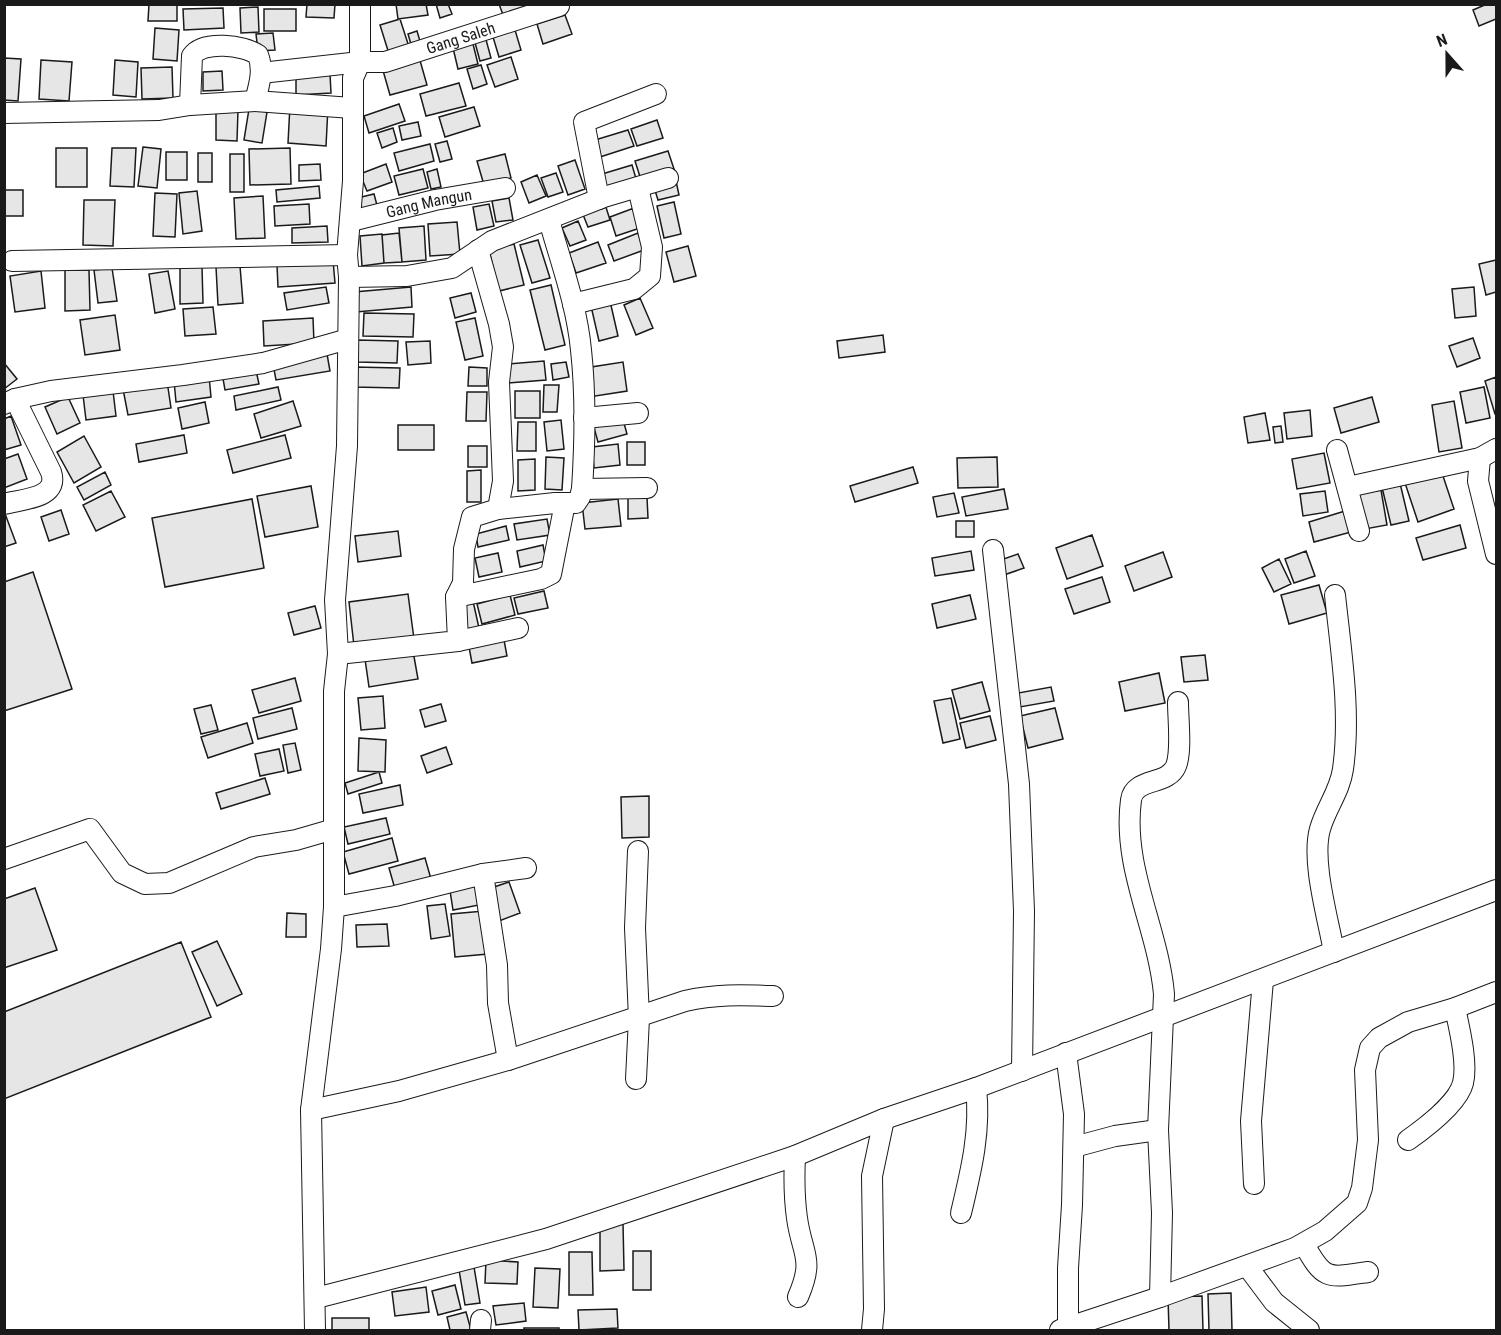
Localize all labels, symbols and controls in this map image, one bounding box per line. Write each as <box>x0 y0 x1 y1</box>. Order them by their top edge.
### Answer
street label: Gang Saleh <box>424 18 497 58</box>
north arrow <box>1417 24 1477 84</box>
text: N <box>1434 30 1450 51</box>
street label: Gang Mangun <box>384 184 473 221</box>

